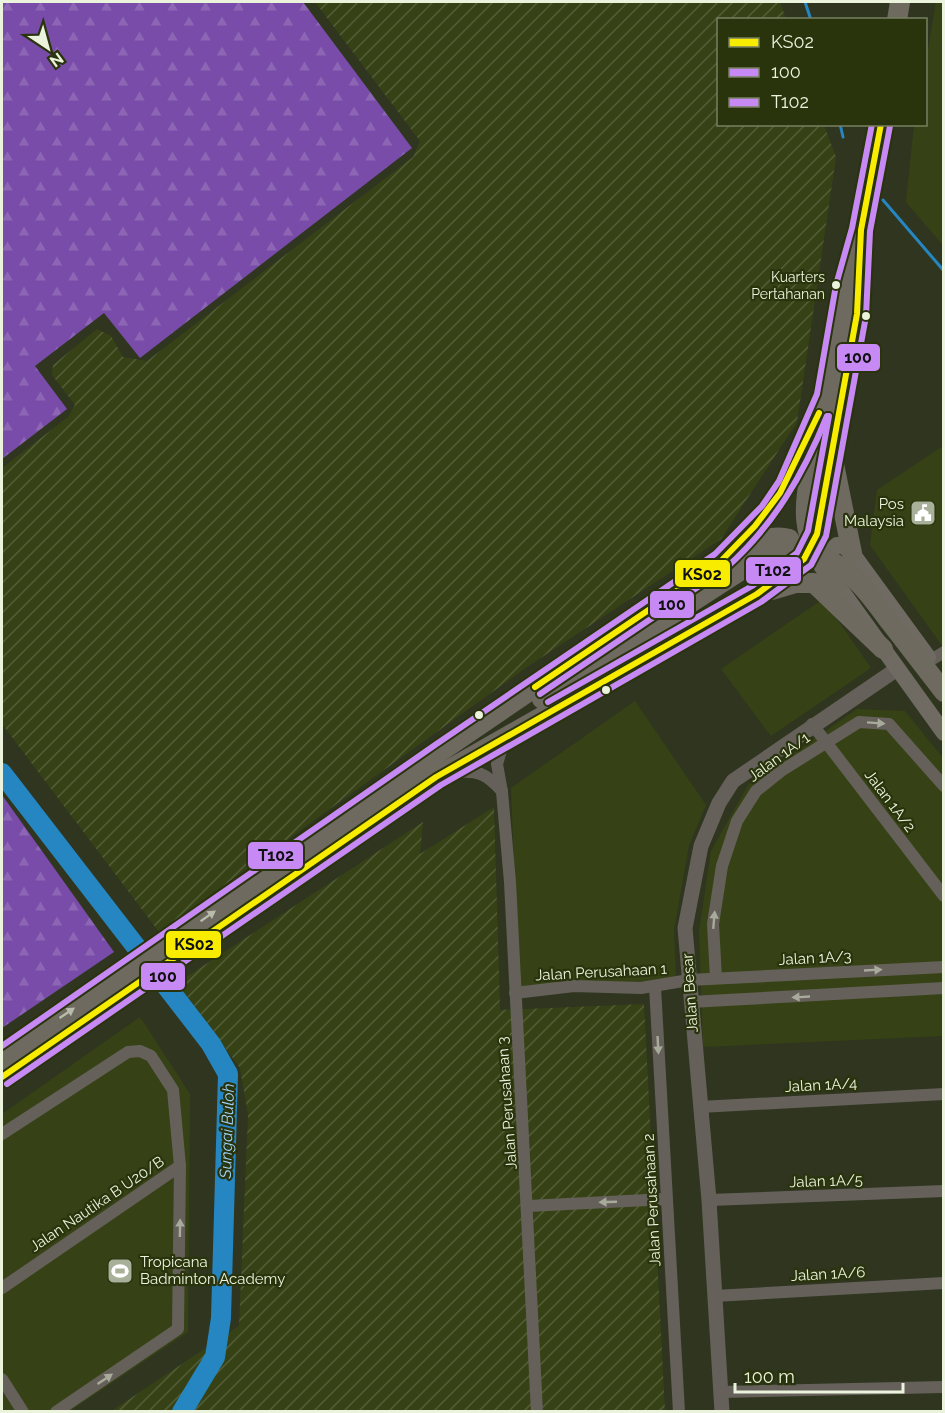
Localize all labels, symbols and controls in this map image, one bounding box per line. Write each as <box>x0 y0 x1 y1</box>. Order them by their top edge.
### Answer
north arrow <box>18 18 78 78</box>
legend <box>717 18 927 126</box>
text: KS02 <box>771 31 814 52</box>
text: N <box>46 48 67 71</box>
text: 100 <box>771 61 801 82</box>
text: T102 <box>771 91 809 112</box>
place label: Kuarters Pertahanan <box>751 269 825 302</box>
marker: Kuarters Pertahanan <box>830 279 842 291</box>
unlabelled marker <box>860 310 872 322</box>
line badge: 100 <box>836 343 881 372</box>
text: 100 <box>844 348 872 367</box>
place label: Pos Malaysia <box>844 495 904 530</box>
public building icon: Pos Malaysia <box>908 498 938 528</box>
line badge: T102 <box>745 556 802 585</box>
line badge: KS02 <box>674 559 731 588</box>
text: T102 <box>755 561 791 580</box>
text: KS02 <box>682 565 722 584</box>
line badge: 100 <box>649 590 695 619</box>
text: 100 <box>658 595 686 614</box>
unlabelled marker <box>600 684 612 696</box>
unlabelled marker <box>473 709 485 721</box>
one-way arrow <box>866 718 885 728</box>
street label: Jalan 1A/1 <box>745 728 814 785</box>
street label: Jalan 1A/2 <box>861 766 919 836</box>
line badge: T102 <box>247 841 304 870</box>
text: T102 <box>258 846 294 865</box>
one-way arrow <box>200 910 216 922</box>
one-way arrow <box>709 911 719 930</box>
line badge: KS02 <box>165 930 222 959</box>
text: KS02 <box>174 935 214 954</box>
street label: Jalan 1A/3 <box>778 947 852 969</box>
street label: Jalan Besar <box>678 952 702 1033</box>
street label: Jalan Perusahaan 1 <box>535 960 668 984</box>
line badge: 100 <box>140 962 186 991</box>
one-way arrow <box>863 966 882 975</box>
text: 100 <box>149 967 177 986</box>
one-way arrow <box>792 992 811 1001</box>
one-way arrow <box>59 1007 75 1019</box>
street label: Jalan Perusahaan 3 <box>493 1036 521 1170</box>
one-way arrow <box>653 1036 663 1055</box>
street label: Jalan 1A/4 <box>784 1074 858 1096</box>
water label: Sungai Buloh <box>216 1083 238 1180</box>
street label: Jalan Perusahaan 2 <box>640 1133 664 1267</box>
street label: Jalan Nautika B U20/B <box>26 1152 168 1256</box>
street label: Jalan 1A/5 <box>789 1171 863 1191</box>
one-way arrow <box>599 1197 618 1206</box>
one-way arrow <box>175 1219 184 1238</box>
place label: Tropicana Badminton Academy <box>140 1253 285 1288</box>
sports icon: Tropicana Badminton Academy <box>105 1256 135 1286</box>
street label: Jalan 1A/6 <box>790 1263 866 1285</box>
scale bar <box>735 1356 903 1394</box>
text: 100 m <box>744 1366 795 1387</box>
one-way arrow <box>96 1373 112 1385</box>

